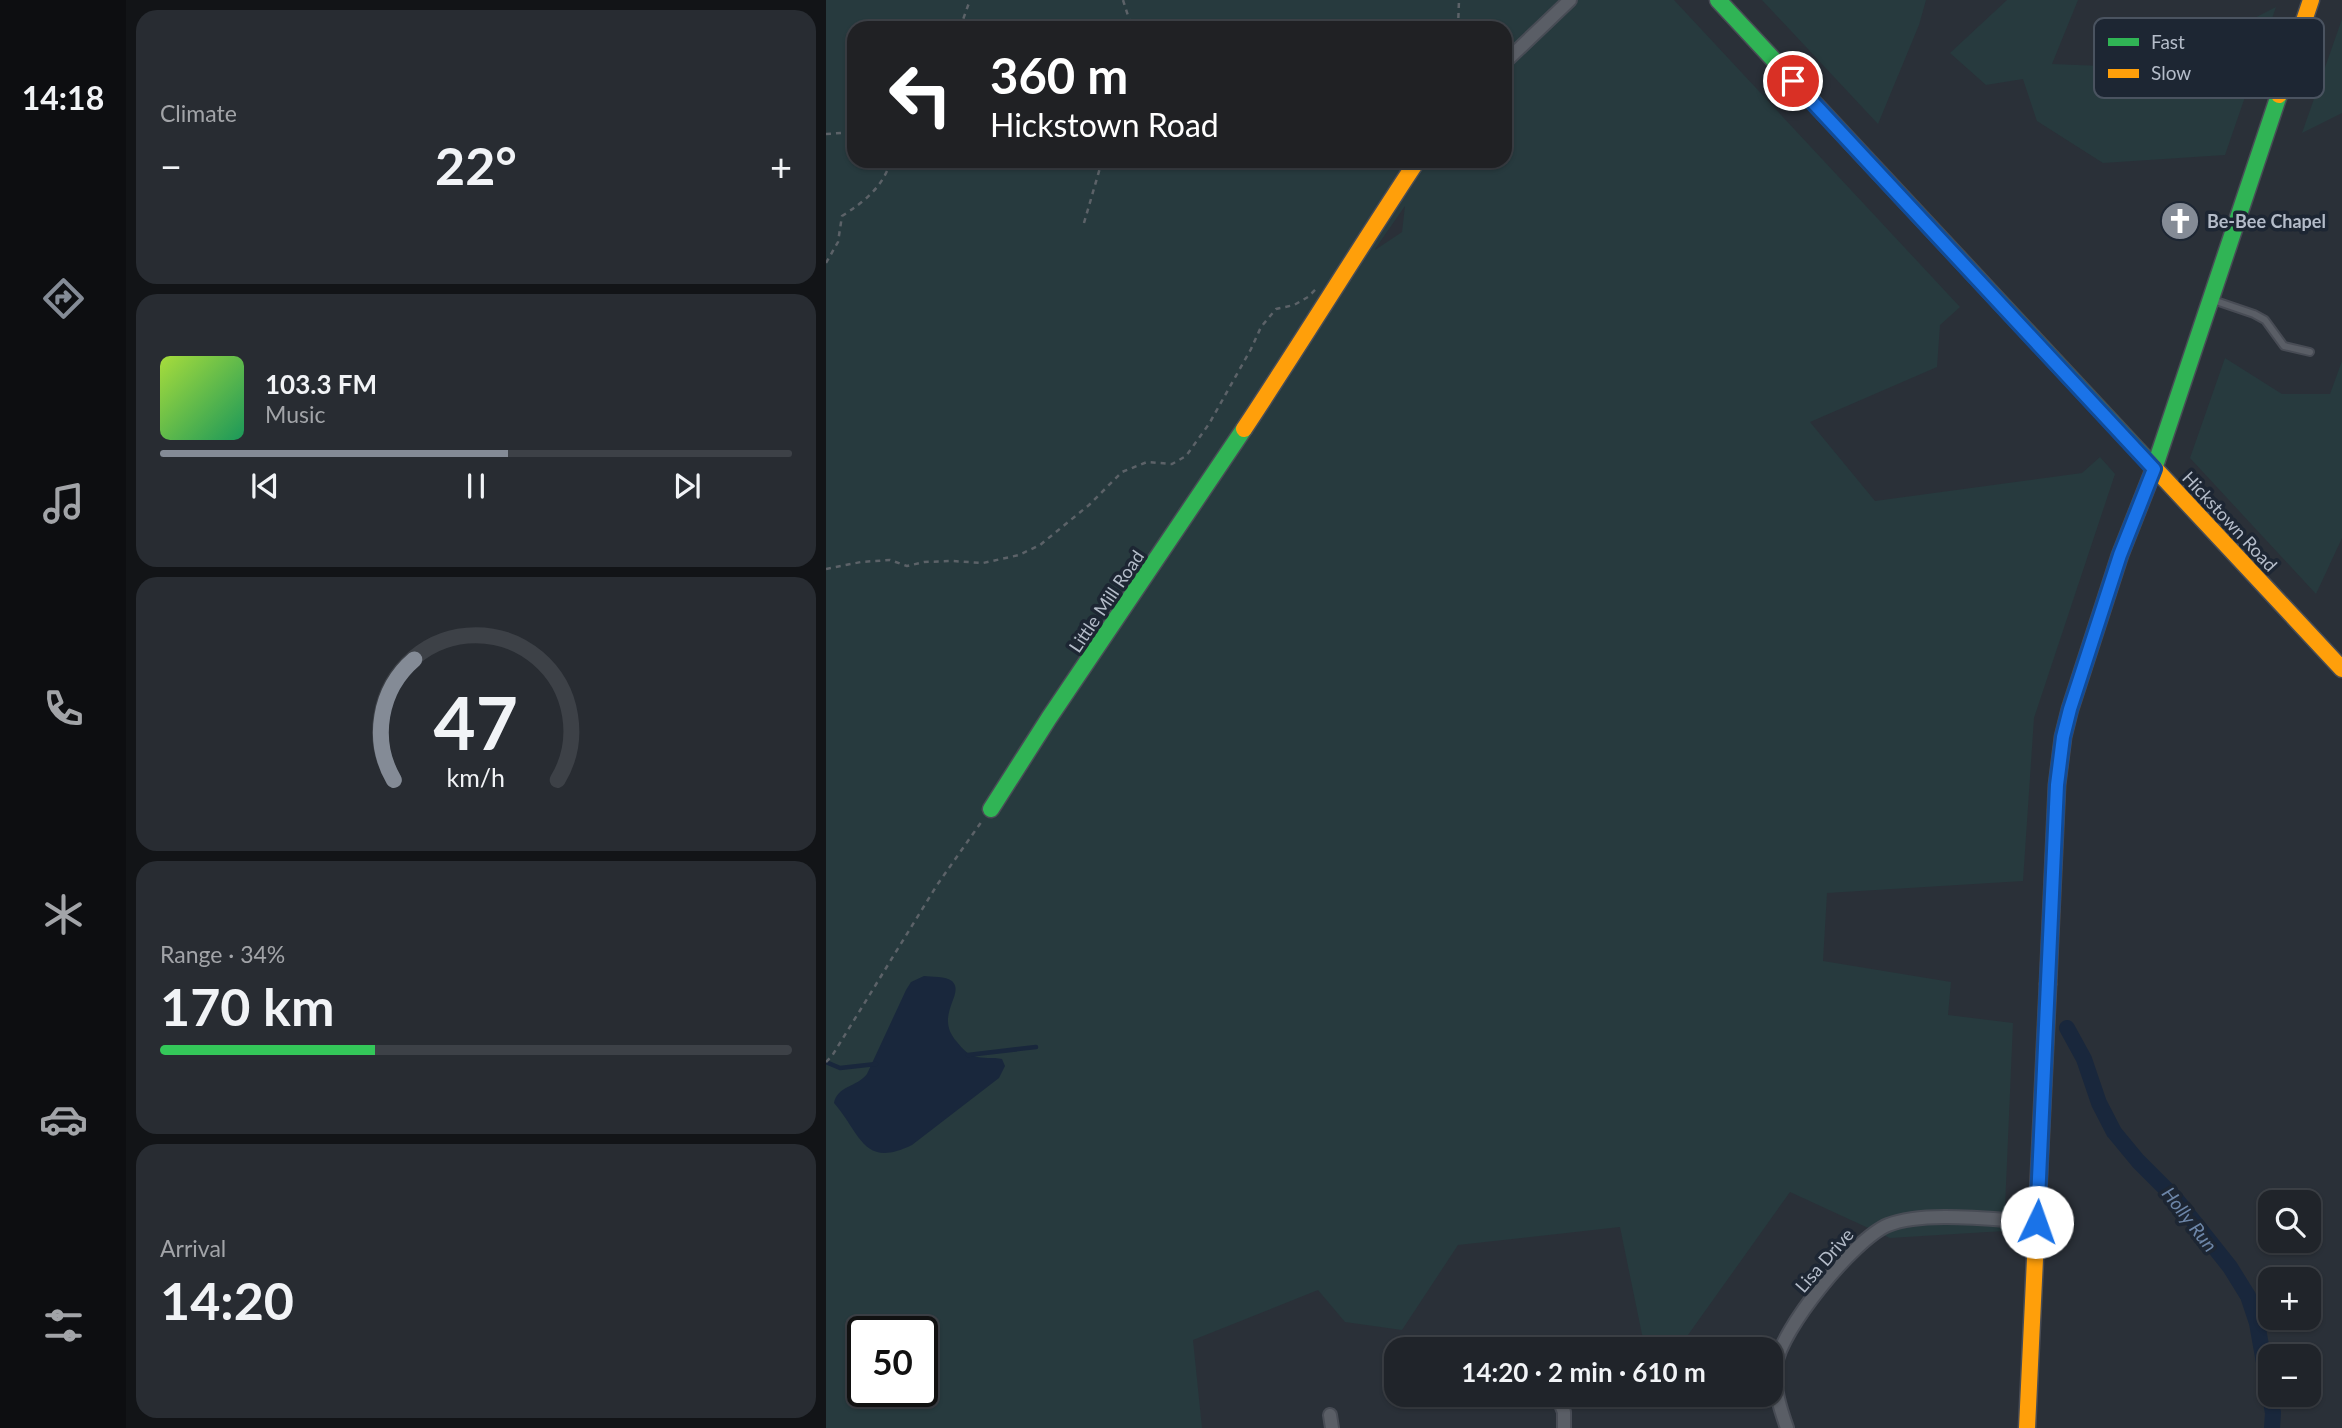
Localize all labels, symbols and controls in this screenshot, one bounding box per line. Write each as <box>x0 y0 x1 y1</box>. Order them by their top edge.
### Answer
legend <box>2094 18 2324 98</box>
text: Fast <box>2151 30 2185 53</box>
text: 360 m <box>990 46 1128 104</box>
icon: left <box>875 49 966 140</box>
pin <box>1763 51 1823 111</box>
text: Slow <box>2151 61 2191 84</box>
icon: arrive <box>1774 62 1812 100</box>
text: 14:18 <box>22 78 104 117</box>
text: Climate <box>160 99 237 127</box>
text: Hickstown Road <box>990 105 1219 144</box>
text: 22° <box>435 134 517 196</box>
text: − <box>160 143 182 189</box>
text: + <box>770 143 792 189</box>
church icon: Be-Bee Chapel <box>2159 200 2201 242</box>
place label: Be-Bee Chapel <box>2207 210 2326 232</box>
icon: directions <box>39 274 88 323</box>
text: 103.3 FM <box>265 368 377 400</box>
text: Music <box>265 400 325 428</box>
street label: Hickstown Road <box>2178 466 2282 576</box>
icon: previous <box>246 467 284 505</box>
icon: pause <box>457 467 495 505</box>
icon: next <box>668 467 706 505</box>
icon: music <box>39 479 88 528</box>
street label: Little Mill Road <box>1064 546 1148 656</box>
text: 47 <box>434 678 518 766</box>
icon: phone <box>39 684 88 733</box>
text: km/h <box>447 762 505 792</box>
icon: climate <box>39 890 88 939</box>
text: Range · 34% <box>160 940 285 968</box>
text: 170 km <box>160 975 334 1037</box>
icon: car <box>39 1095 88 1144</box>
water label: Holly Run <box>2158 1182 2222 1256</box>
position arrow <box>2000 1185 2074 1259</box>
map controls <box>2258 1190 2321 1407</box>
button: search <box>2258 1190 2321 1253</box>
street label: Lisa Drive <box>1790 1223 1858 1297</box>
text: Arrival <box>160 1234 226 1262</box>
button: + <box>2258 1267 2321 1330</box>
text: 14:20 <box>160 1269 294 1331</box>
icon: filters <box>39 1301 88 1350</box>
speed limit sign: 50 <box>847 1316 938 1407</box>
button: − <box>2258 1344 2321 1407</box>
text: 14:20 · 2 min · 610 m <box>1461 1356 1706 1388</box>

